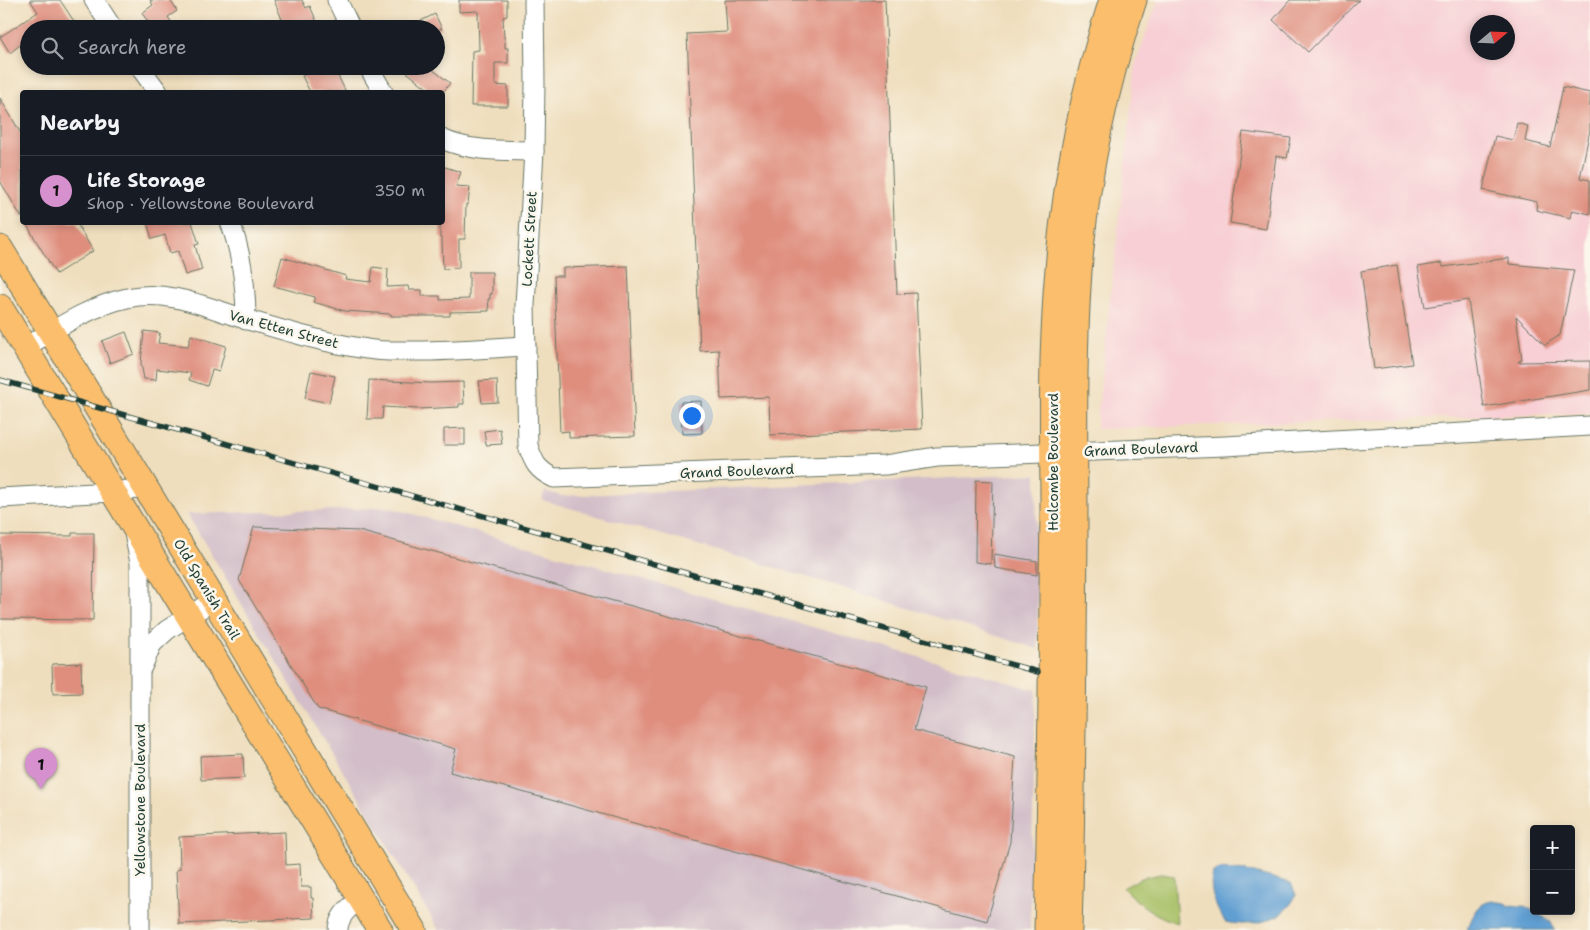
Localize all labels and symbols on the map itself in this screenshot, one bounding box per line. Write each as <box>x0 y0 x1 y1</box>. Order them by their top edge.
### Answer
north arrow <box>1470 15 1515 60</box>
street label: Lockett Street <box>518 191 540 287</box>
street label: Van Etten Street <box>227 306 341 352</box>
street label: Holcombe Boulevard <box>1044 393 1062 531</box>
your location <box>679 403 705 429</box>
street label: Grand Boulevard <box>1083 438 1199 460</box>
street label: Grand Boulevard <box>679 460 795 482</box>
street label: Old Spanish Trail <box>170 535 245 643</box>
street label: Yellowstone Boulevard <box>131 724 149 876</box>
pin: 1 <box>25 748 57 789</box>

